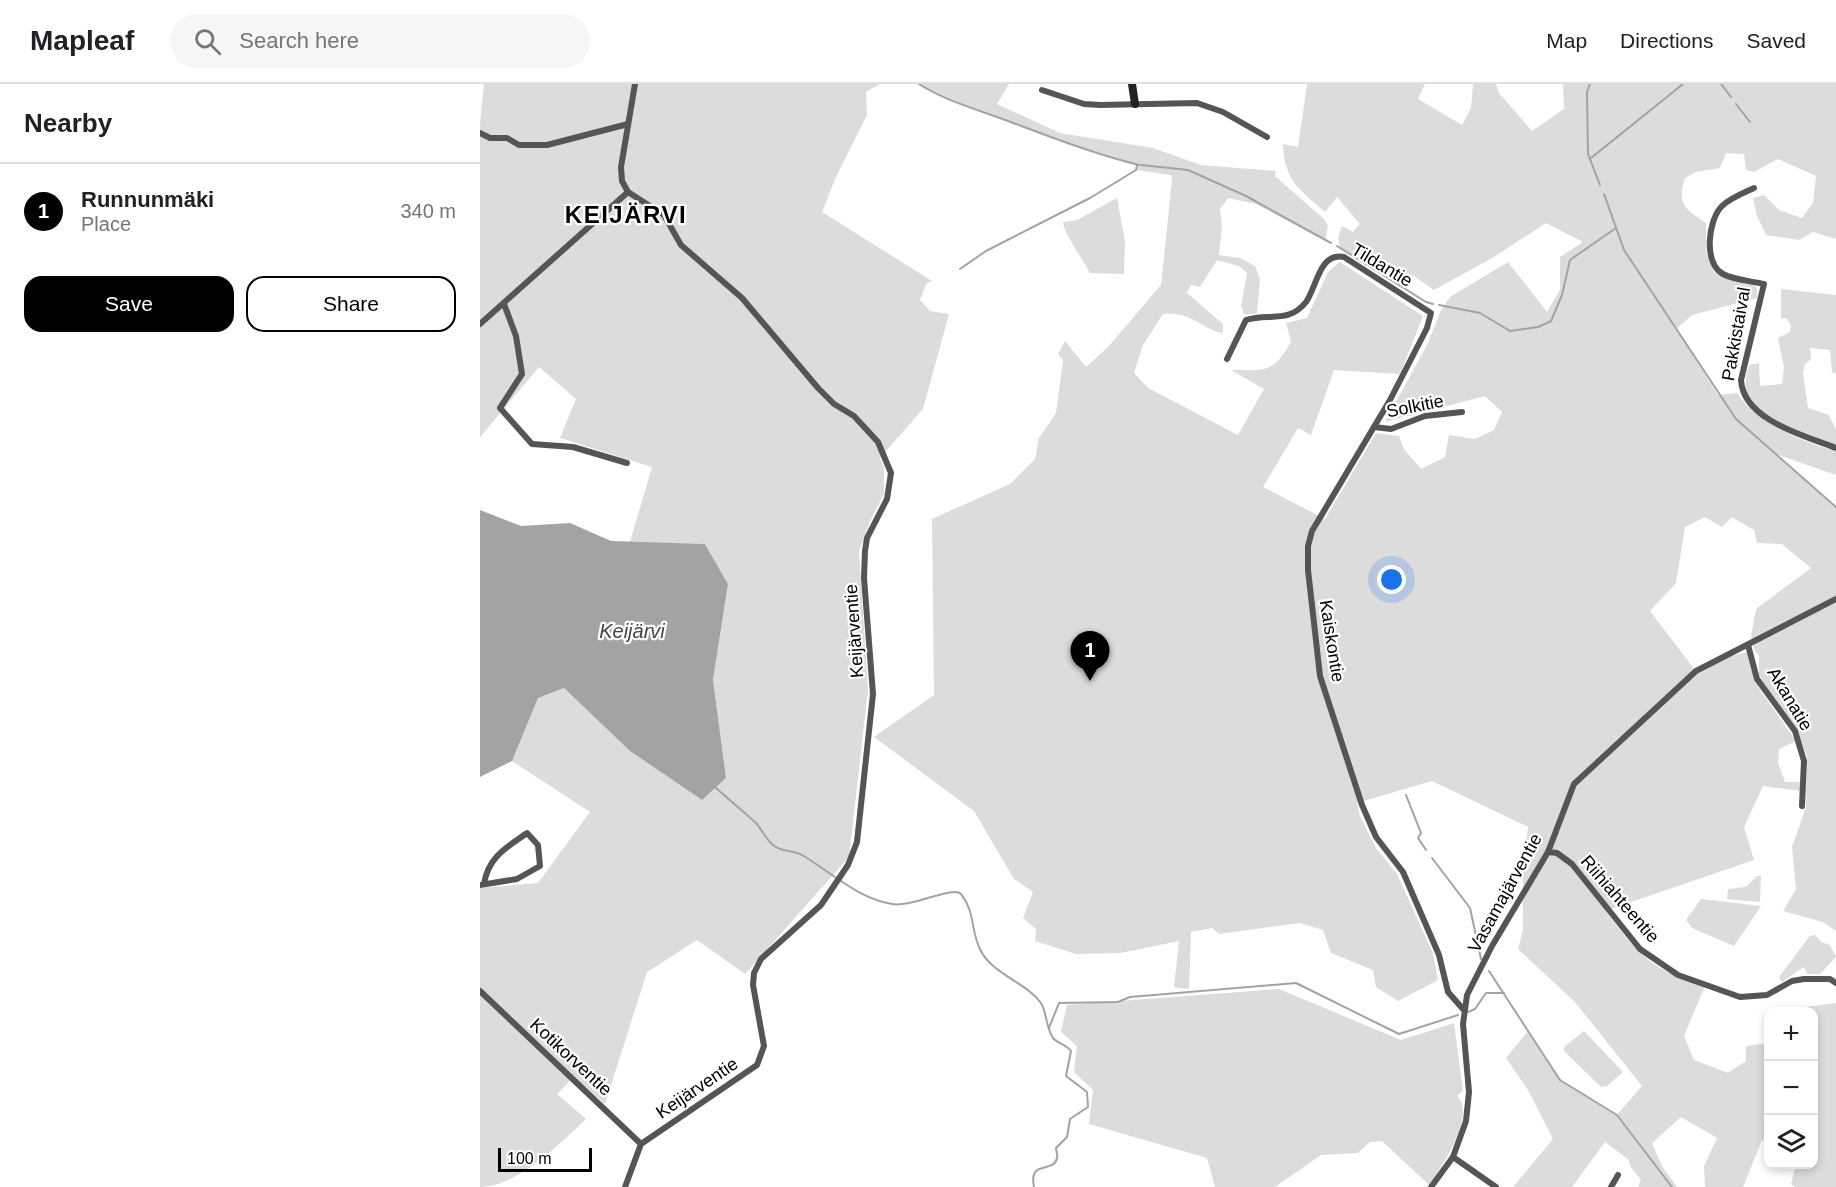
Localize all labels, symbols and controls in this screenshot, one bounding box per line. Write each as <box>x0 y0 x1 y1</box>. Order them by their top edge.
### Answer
search box <box>170 14 590 68</box>
text: Mapleaf <box>30 25 134 56</box>
icon: search <box>191 25 224 58</box>
text: Search here <box>239 28 359 53</box>
text: Map <box>1546 29 1587 52</box>
text: Directions <box>1620 29 1713 52</box>
text: Saved <box>1746 29 1806 52</box>
text: Nearby <box>24 108 112 138</box>
text: Runnunmäki <box>81 187 214 212</box>
text: 1 <box>38 200 49 222</box>
text: 340 m <box>400 200 456 222</box>
district label: KEIJÄRVI <box>565 201 687 228</box>
text: Place <box>81 213 131 235</box>
street label: Tildantie <box>1348 239 1416 291</box>
button: Save <box>24 276 234 332</box>
button: Share <box>246 276 456 332</box>
street label: Pakkistaival <box>1718 285 1754 383</box>
street label: Solkitie <box>1385 391 1445 421</box>
your location <box>1377 565 1406 594</box>
street label: Keijärventie <box>841 583 867 679</box>
street label: Kaiskontie <box>1316 598 1348 684</box>
water label: Keijärvi <box>599 620 665 642</box>
pin: 1 <box>1070 632 1110 681</box>
street label: Akanatie <box>1763 664 1817 734</box>
street label: Vasamajärventie <box>1464 830 1546 956</box>
street label: Riihiahteentie <box>1577 851 1663 947</box>
map controls <box>1764 1007 1818 1169</box>
button: + <box>1764 1007 1818 1061</box>
street label: Kotikorventie <box>526 1014 616 1100</box>
street label: Keijärventie <box>652 1053 742 1123</box>
button: − <box>1764 1061 1818 1115</box>
button: layers <box>1764 1115 1818 1169</box>
scale bar <box>498 1145 592 1172</box>
text: 100 m <box>507 1150 551 1167</box>

